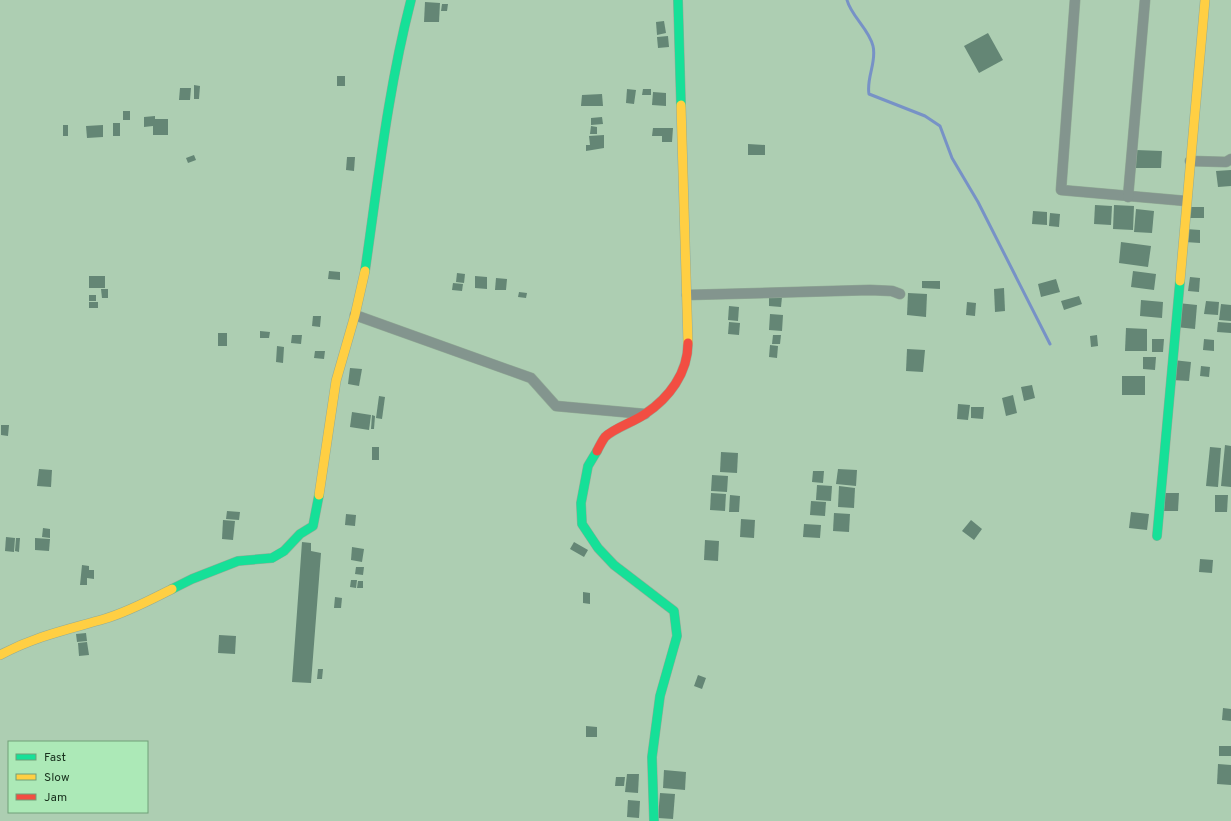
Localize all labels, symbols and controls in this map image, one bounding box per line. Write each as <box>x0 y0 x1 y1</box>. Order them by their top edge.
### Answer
legend <box>8 741 148 813</box>
text: Fast <box>44 750 66 766</box>
text: Slow <box>44 770 70 786</box>
text: Jam <box>44 790 67 806</box>

